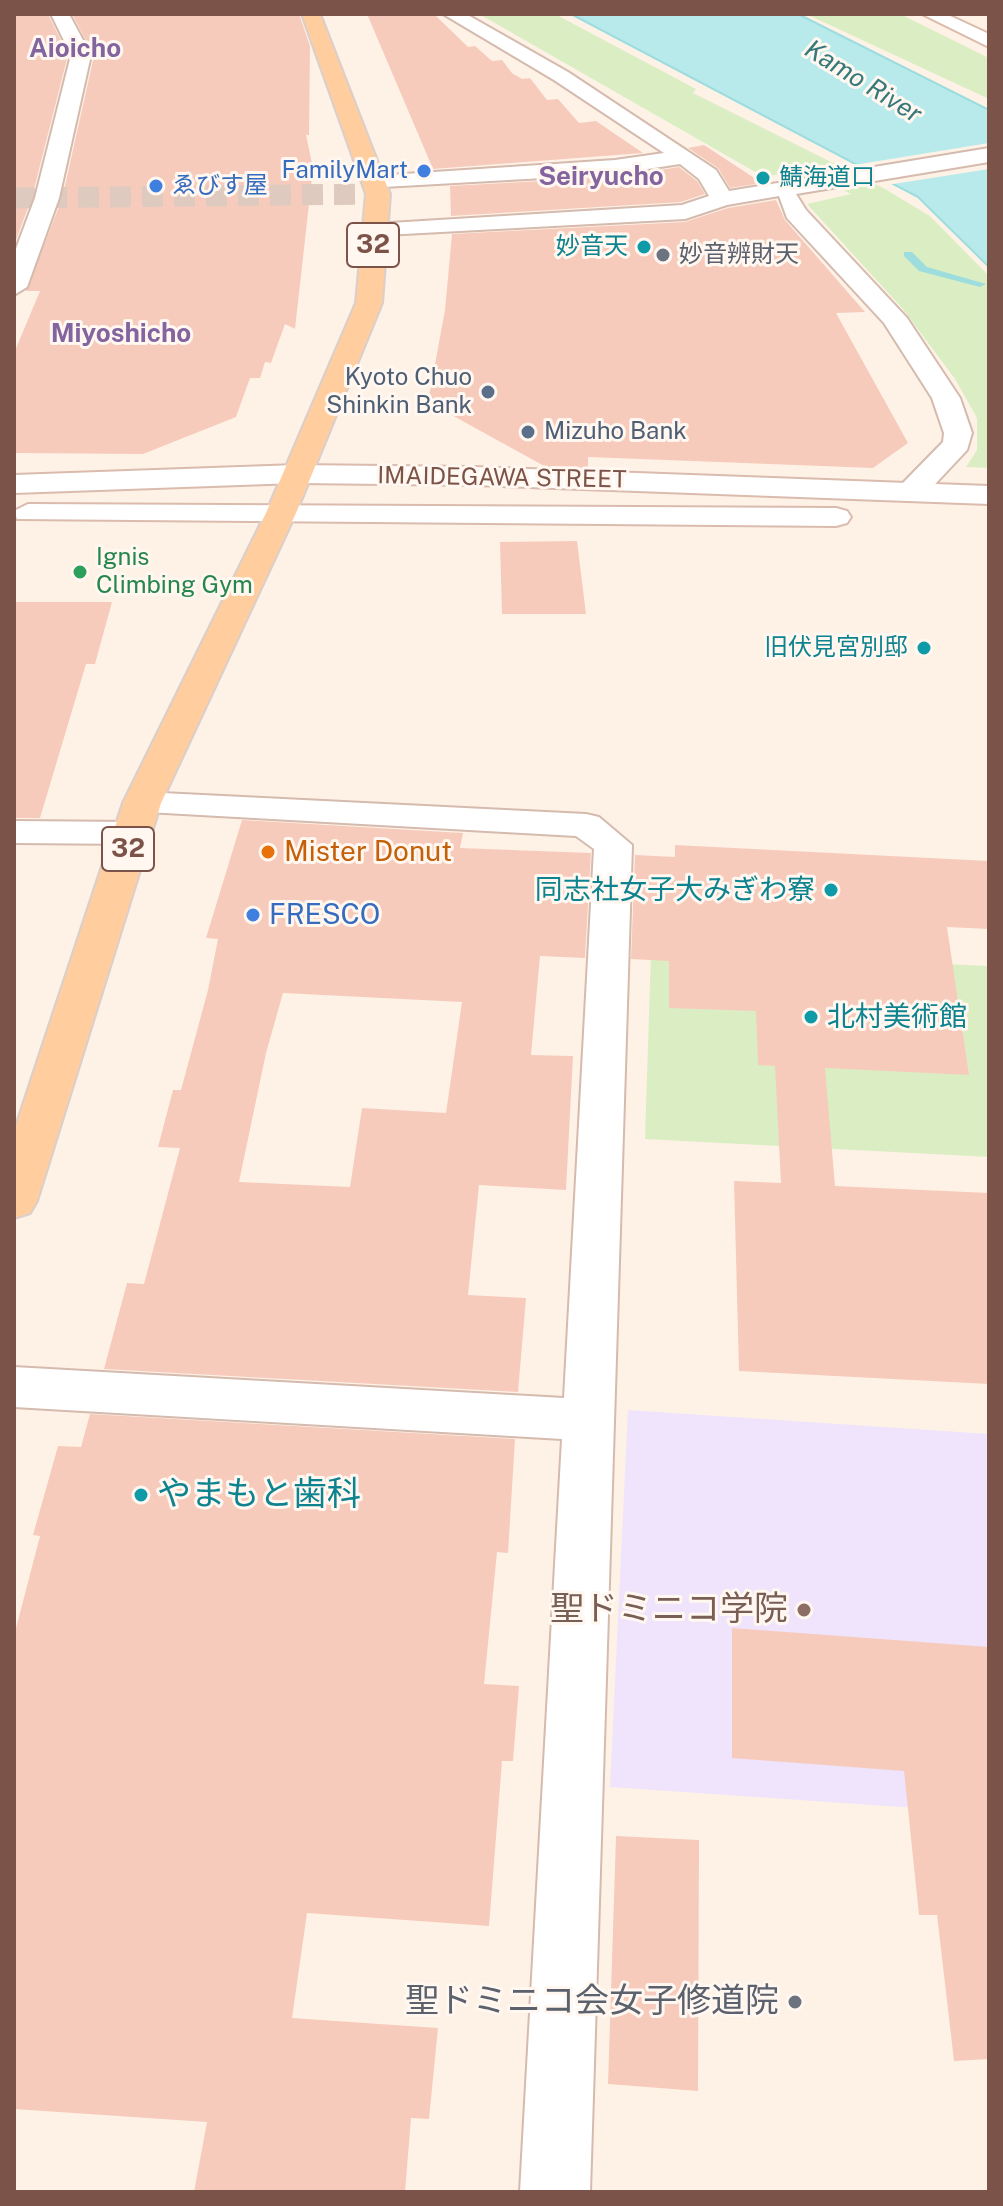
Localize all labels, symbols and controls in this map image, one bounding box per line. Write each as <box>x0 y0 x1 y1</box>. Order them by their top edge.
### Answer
district label: Aioicho <box>29 33 121 65</box>
water label: Kamo River <box>799 34 927 130</box>
place label: FamilyMart <box>281 157 408 185</box>
district label: Seiryucho <box>538 161 664 193</box>
marker: FamilyMart <box>415 162 433 180</box>
place label: 鯖海道口 <box>779 164 875 192</box>
marker: 鯖海道口 <box>754 169 772 187</box>
place label: ゑびす屋 <box>172 172 268 200</box>
marker: ゑびす屋 <box>147 177 165 195</box>
road number: 32 <box>347 223 399 267</box>
place label: 妙音天 <box>556 233 628 261</box>
marker: 妙音天 <box>635 238 653 256</box>
place label: 妙音辨財天 <box>679 241 799 269</box>
marker: 妙音辨財天 <box>654 246 672 264</box>
district label: Miyoshicho <box>51 318 191 350</box>
place label: Kyoto Chuo Shinkin Bank <box>326 364 472 420</box>
marker: Kyoto Chuo Shinkin Bank <box>479 383 497 401</box>
place label: Mizuho Bank <box>544 418 687 446</box>
marker: Mizuho Bank <box>519 423 537 441</box>
street label: IMAIDEGAWA STREET <box>377 461 627 495</box>
place label: Ignis Climbing Gym <box>96 544 253 600</box>
marker: Ignis Climbing Gym <box>71 563 89 581</box>
place label: 旧伏見宮別邸 <box>764 634 908 662</box>
marker: 旧伏見宮別邸 <box>915 639 933 657</box>
road number: 32 <box>102 827 154 871</box>
place label: Mister Donut <box>284 835 452 869</box>
marker: Mister Donut <box>259 843 277 861</box>
place label: 同志社女子大みぎわ寮 <box>535 873 815 907</box>
marker: 同志社女子大みぎわ寮 <box>822 881 840 899</box>
place label: FRESCO <box>269 898 380 932</box>
marker: FRESCO <box>244 906 262 924</box>
place label: 北村美術館 <box>827 1000 967 1034</box>
marker: 北村美術館 <box>802 1008 820 1026</box>
place label: やまもと歯科 <box>157 1475 361 1515</box>
marker: やまもと歯科 <box>132 1486 150 1504</box>
place label: 聖ドミニコ学院 <box>550 1590 788 1630</box>
marker: 聖ドミニコ学院 <box>795 1601 813 1619</box>
place label: 聖ドミニコ会女子修道院 <box>405 1982 779 2022</box>
marker: 聖ドミニコ会女子修道院 <box>786 1993 804 2011</box>

